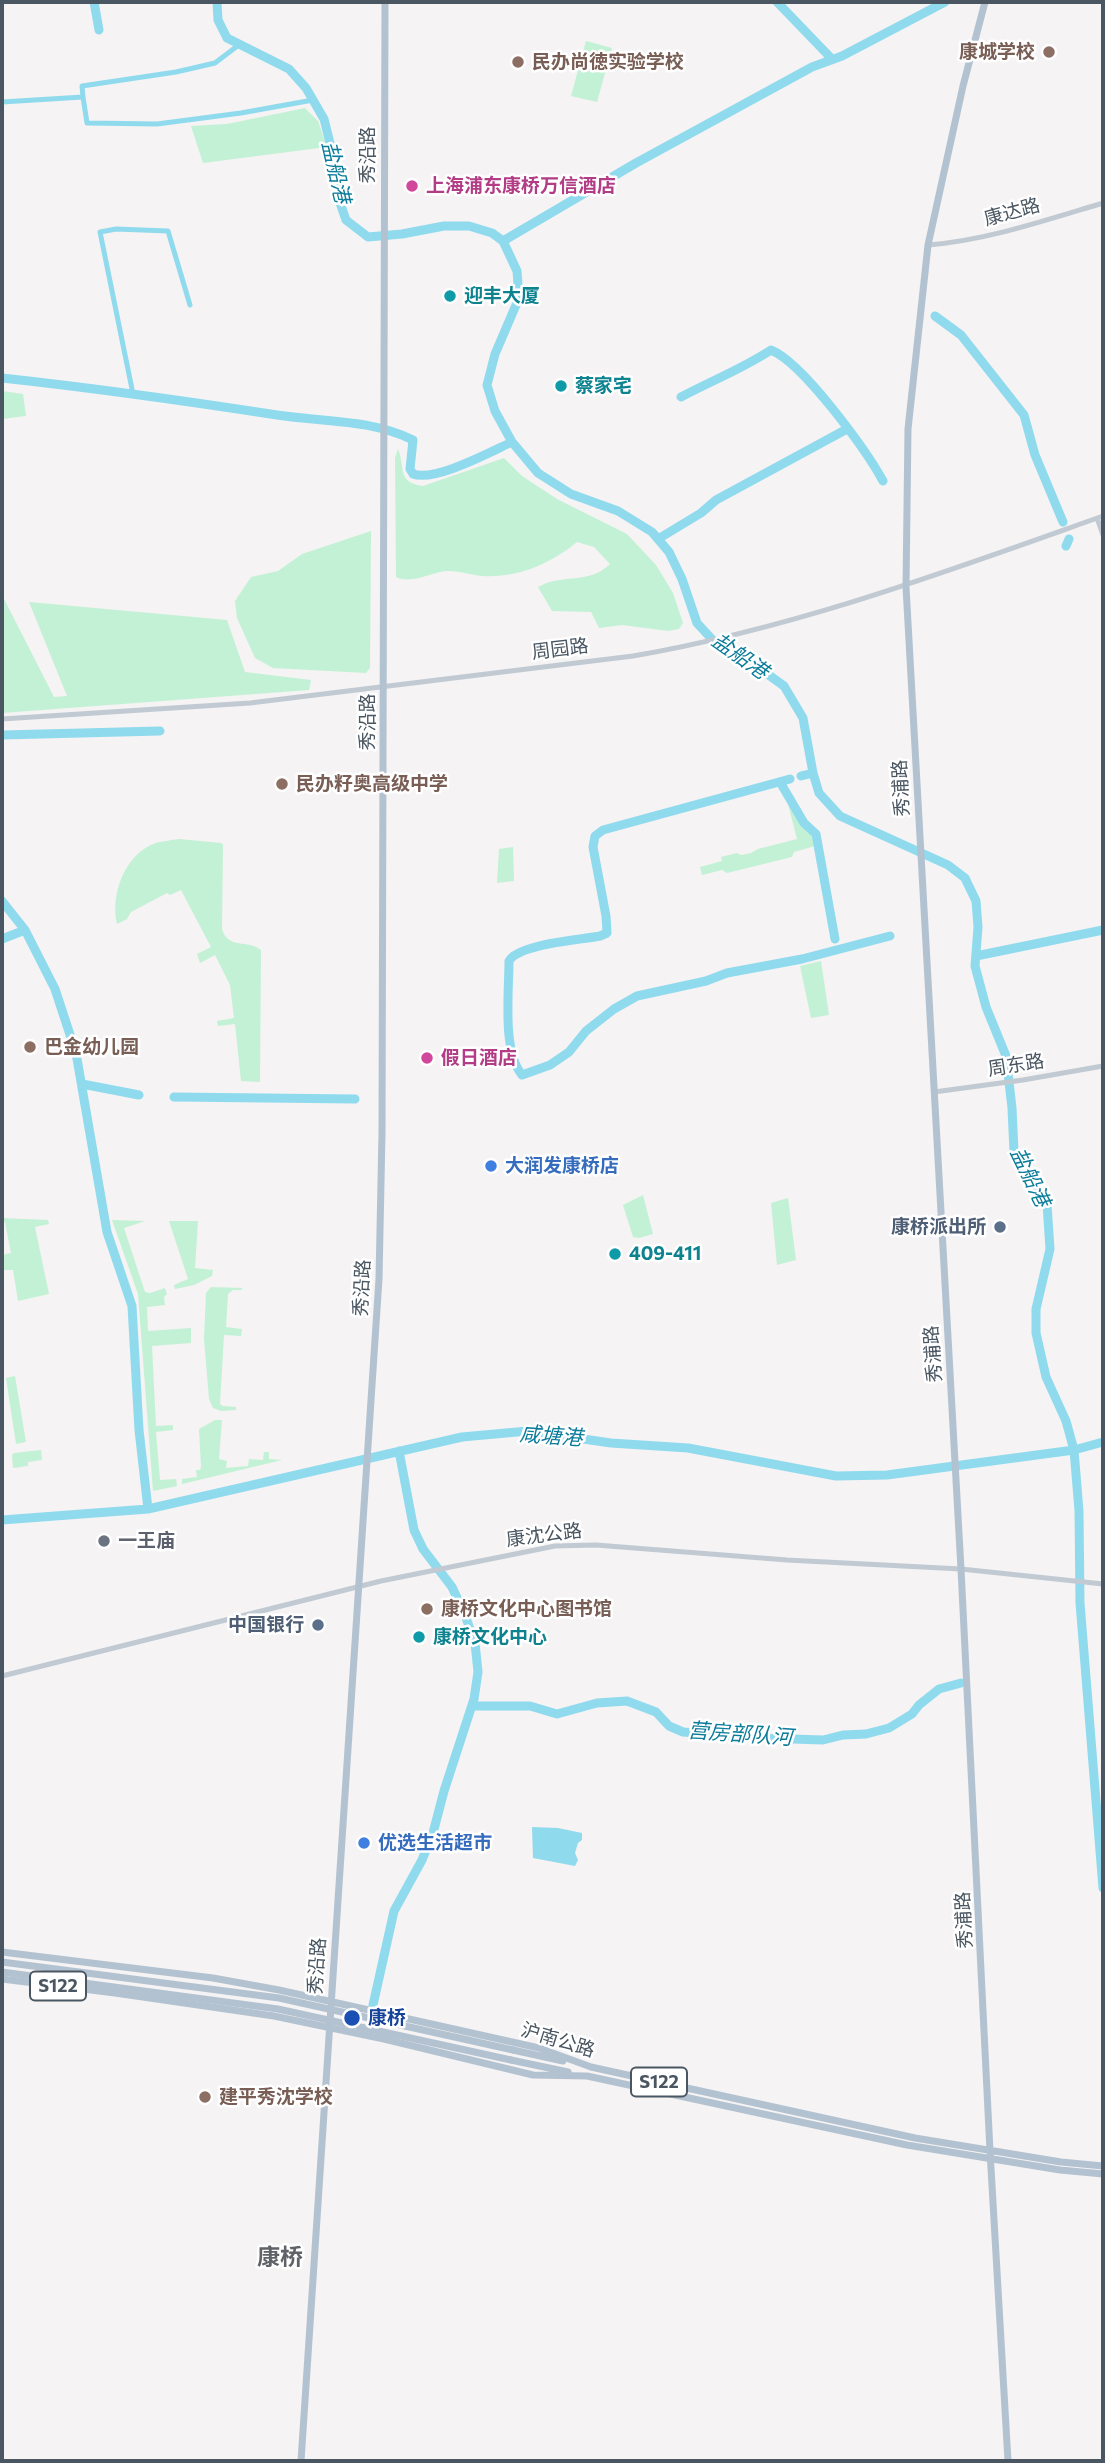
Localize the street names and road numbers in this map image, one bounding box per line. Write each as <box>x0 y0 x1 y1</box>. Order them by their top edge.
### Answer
street label: 秀沿路 <box>357 127 379 183</box>
street label: 康达路 <box>982 194 1042 230</box>
street label: 周园路 <box>530 634 590 664</box>
street label: 秀沿路 <box>357 694 379 750</box>
street label: 秀浦路 <box>888 759 914 817</box>
street label: 周东路 <box>986 1049 1046 1081</box>
street label: 秀沿路 <box>349 1259 375 1317</box>
street label: 秀浦路 <box>920 1325 946 1383</box>
street label: 康沈公路 <box>505 1519 583 1551</box>
street label: 秀浦路 <box>951 1891 977 1949</box>
street label: 秀沿路 <box>304 1937 330 1995</box>
road number: S122 <box>30 1972 86 2000</box>
street label: 沪南公路 <box>518 2018 598 2062</box>
road number: S122 <box>631 2068 687 2096</box>

